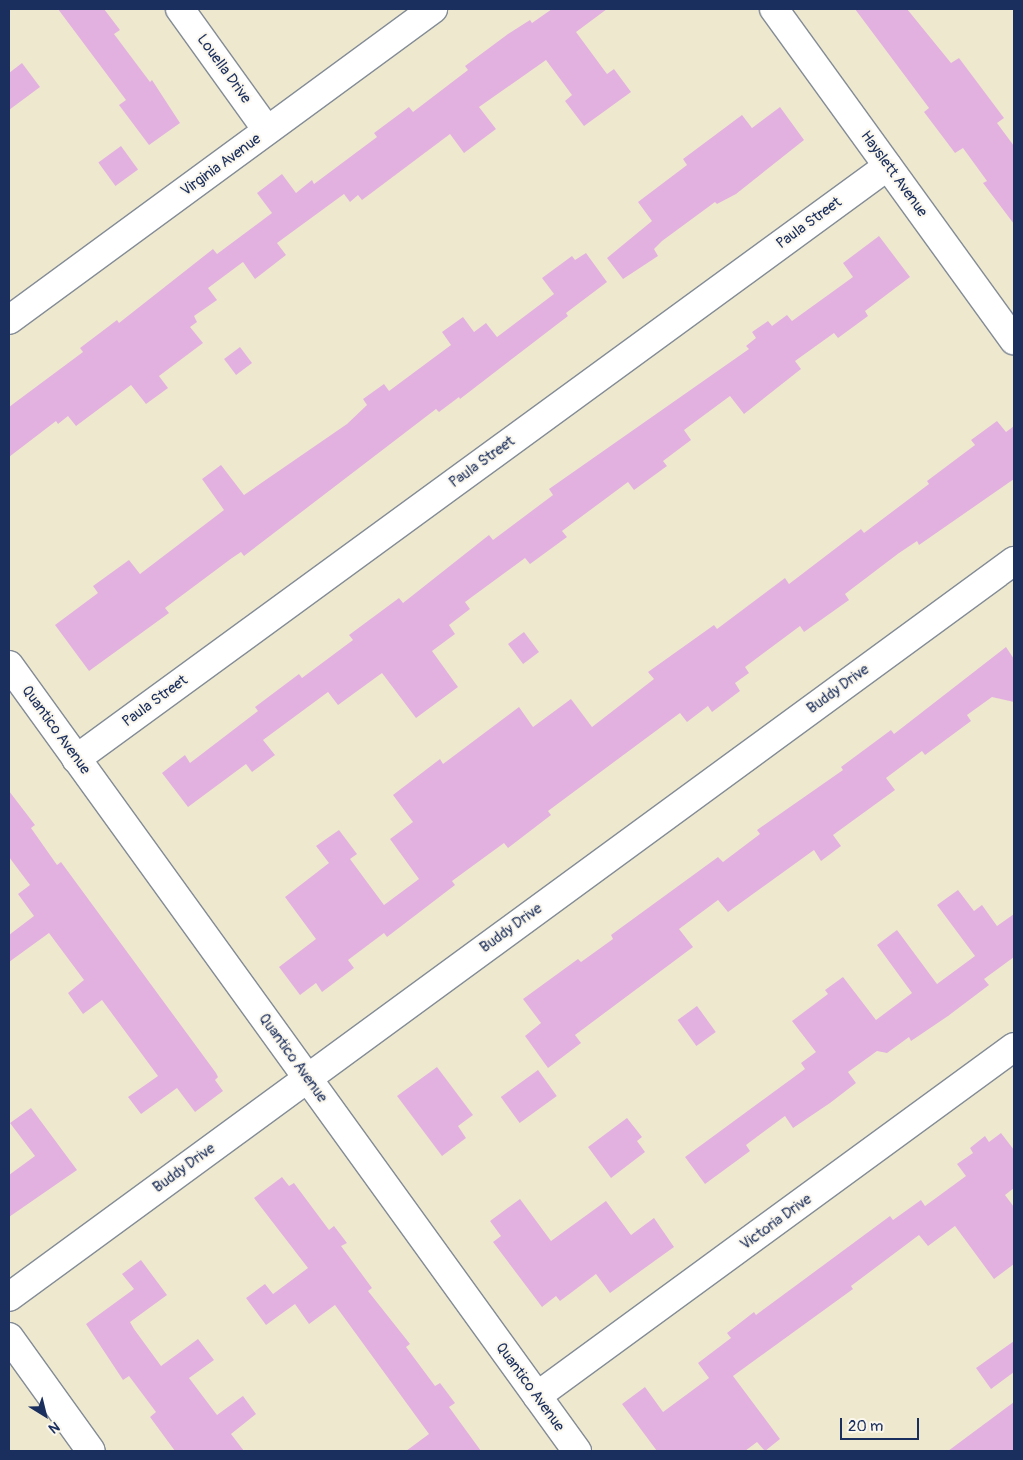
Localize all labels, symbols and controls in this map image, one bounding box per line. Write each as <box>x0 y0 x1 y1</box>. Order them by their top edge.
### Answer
street label: Louella Drive <box>193 31 255 107</box>
street label: Hayslett Avenue <box>857 127 931 221</box>
street label: Virginia Avenue <box>177 130 265 200</box>
street label: Paula Street <box>773 193 845 253</box>
street label: Paula Street <box>446 432 518 492</box>
street label: Buddy Drive <box>803 660 873 718</box>
street label: Paula Street <box>119 671 191 731</box>
street label: Quantico Avenue <box>18 682 94 778</box>
street label: Buddy Drive <box>476 899 546 957</box>
street label: Quantico Avenue <box>255 1010 331 1106</box>
street label: Buddy Drive <box>149 1139 219 1197</box>
street label: Victoria Drive <box>737 1190 815 1254</box>
street label: Quantico Avenue <box>492 1339 568 1435</box>
north arrow <box>20 1390 70 1440</box>
scale bar <box>843 1408 922 1440</box>
text: 20 m <box>848 1417 883 1436</box>
text: N <box>45 1418 63 1437</box>

